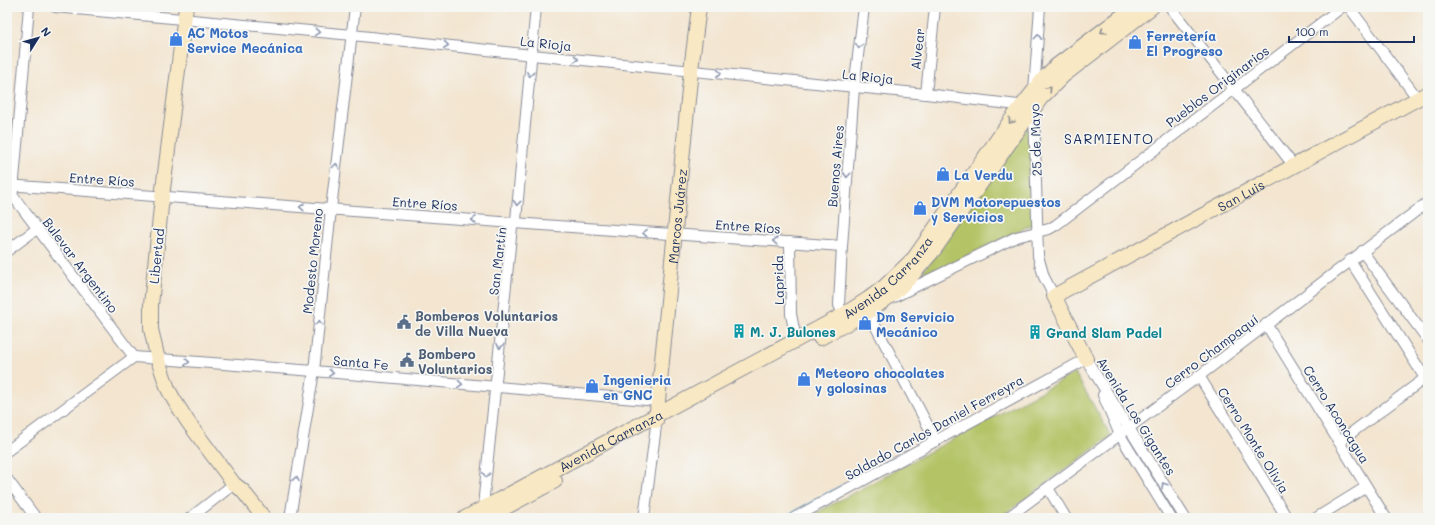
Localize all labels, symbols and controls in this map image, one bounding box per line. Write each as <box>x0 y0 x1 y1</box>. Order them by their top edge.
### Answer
north arrow <box>18 18 58 58</box>
scale bar <box>1289 18 1414 44</box>
text: 100 m <box>1295 23 1329 39</box>
text: N <box>38 24 55 40</box>
place label: AC Motos Service Mecánica <box>187 24 303 56</box>
one-way arrow <box>1101 26 1108 33</box>
one-way arrow <box>314 27 320 36</box>
street label: Alvear <box>906 27 928 71</box>
place label: Ferretería El Progreso <box>1146 27 1223 59</box>
shop icon: AC Motos Service Mecánica <box>168 31 184 47</box>
street label: La Rioja <box>519 32 573 54</box>
one-way arrow <box>1033 34 1042 40</box>
shop icon: Ferretería El Progreso <box>1127 34 1143 50</box>
one-way arrow <box>443 40 449 49</box>
street label: Pueblos Originarios <box>1162 42 1272 130</box>
one-way arrow <box>855 43 864 49</box>
one-way arrow <box>573 54 579 63</box>
street label: La Rioja <box>841 65 895 87</box>
one-way arrow <box>716 69 722 78</box>
one-way arrow <box>526 71 535 77</box>
one-way arrow <box>1044 87 1051 94</box>
street label: 25 de Mayo <box>1025 103 1045 176</box>
one-way arrow <box>1009 116 1016 123</box>
street label: Buenos Aires <box>823 124 847 208</box>
district label: SARMIENTO <box>1064 129 1154 148</box>
one-way arrow <box>331 163 340 169</box>
shop icon: La Verdu <box>935 166 951 182</box>
place label: La Verdu <box>954 166 1013 183</box>
street label: Entre Ríos <box>69 168 135 190</box>
street label: Marcos Juárez <box>663 168 690 264</box>
one-way arrow <box>843 172 852 178</box>
street label: San Luis <box>1214 175 1267 214</box>
street label: Entre Ríos <box>392 192 458 214</box>
place label: DVM Motorepuestos y Servicios <box>931 193 1061 226</box>
one-way arrow <box>513 200 522 206</box>
shop icon: DVM Motorepuestos y Servicios <box>912 200 928 216</box>
one-way arrow <box>299 202 305 211</box>
street label: Modesto Moreno <box>298 207 326 315</box>
street label: Bulevar Argentino <box>40 214 123 316</box>
street label: Entre Ríos <box>715 215 781 237</box>
one-way arrow <box>471 216 477 225</box>
street label: San Martín <box>484 226 510 296</box>
street label: Libertad <box>145 227 167 285</box>
one-way arrow <box>642 228 648 237</box>
street label: Avenida Carranza <box>839 232 935 322</box>
one-way arrow <box>772 237 778 246</box>
street label: Laprida <box>769 255 787 305</box>
place label: Bomberos Voluntarios de Villa Nueva <box>415 307 558 339</box>
place label: Dm Servicio Mecánico <box>876 308 955 340</box>
street label: Cerro Champaquí <box>1161 310 1261 392</box>
public building icon: Bomberos Voluntarios de Villa Nueva <box>396 314 412 330</box>
shop icon: Dm Servicio Mecánico <box>857 315 873 331</box>
one-way arrow <box>314 320 323 326</box>
building icon: M. J. Bulones <box>731 323 747 339</box>
place label: M. J. Bulones <box>750 323 836 340</box>
building icon: Grand Slam Padel <box>1027 324 1043 340</box>
place label: Grand Slam Padel <box>1046 324 1162 341</box>
one-way arrow <box>496 343 505 349</box>
place label: Bombero Voluntarios <box>418 345 492 377</box>
street label: Santa Fe <box>332 351 390 373</box>
public building icon: Bombero Voluntarios <box>399 352 415 368</box>
street label: Avenida Los Gigantes <box>1094 354 1180 478</box>
one-way arrow <box>184 358 190 367</box>
street label: Cerro Aconcagua <box>1300 362 1374 466</box>
place label: Meteoro chocolates y golosinas <box>815 364 944 397</box>
one-way arrow <box>328 368 334 377</box>
place label: Ingenieria en GNC <box>603 371 671 403</box>
shop icon: Meteoro chocolates y golosinas <box>796 371 812 387</box>
street label: Soldado Carlos Daniel Ferreyra <box>842 371 1026 483</box>
shop icon: Ingenieria en GNC <box>584 378 600 394</box>
one-way arrow <box>457 380 463 389</box>
street label: Cerro Monte Olivia <box>1214 384 1294 496</box>
street label: Avenida Carranza <box>555 405 665 475</box>
one-way arrow <box>482 472 491 478</box>
one-way arrow <box>291 476 300 483</box>
one-way arrow <box>1162 482 1169 489</box>

